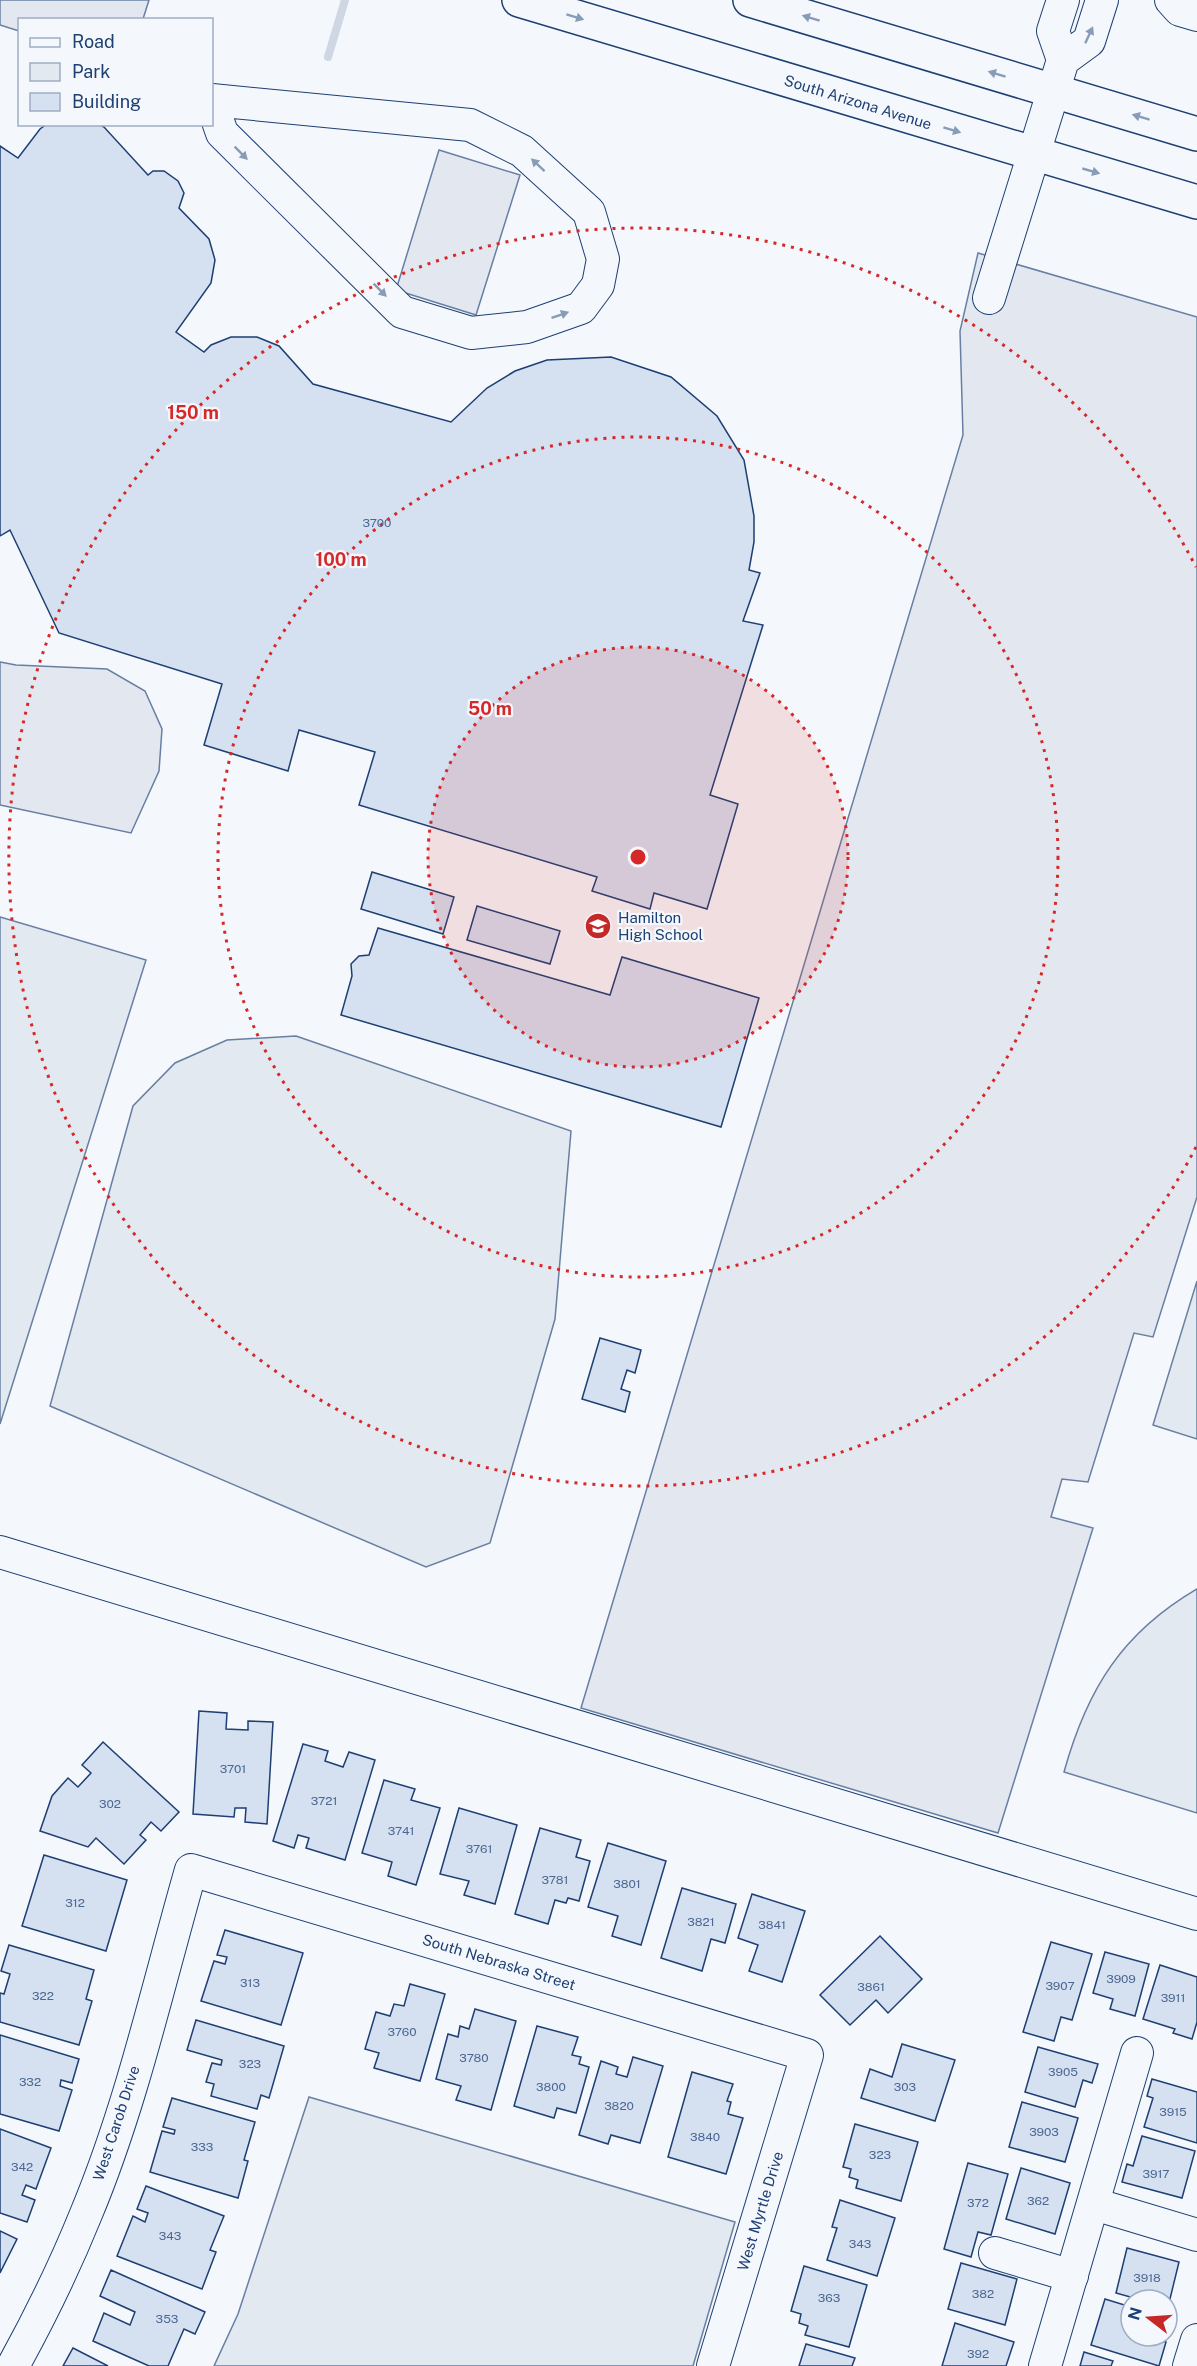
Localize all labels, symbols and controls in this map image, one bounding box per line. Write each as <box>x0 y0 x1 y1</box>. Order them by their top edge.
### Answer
one-way arrow <box>566 13 584 22</box>
one-way arrow <box>802 13 820 22</box>
legend <box>18 18 213 126</box>
one-way arrow <box>1084 26 1094 44</box>
text: Road <box>72 31 115 52</box>
text: Park <box>72 61 110 82</box>
one-way arrow <box>988 69 1006 78</box>
street label: South Arizona Avenue <box>782 71 934 133</box>
text: Building <box>72 91 141 112</box>
one-way arrow <box>1132 112 1150 121</box>
one-way arrow <box>943 126 961 135</box>
one-way arrow <box>234 145 248 159</box>
one-way arrow <box>532 159 546 173</box>
one-way arrow <box>1082 167 1100 176</box>
one-way arrow <box>372 283 387 297</box>
one-way arrow <box>551 310 569 320</box>
text: 150 m <box>167 402 219 423</box>
house number: 3700 <box>363 516 391 530</box>
text: 100 m <box>315 549 367 570</box>
text: 50 m <box>468 698 512 719</box>
centre of rings <box>628 847 648 867</box>
place label: Hamilton High School <box>618 909 703 943</box>
school or university icon: Hamilton High School <box>583 911 613 941</box>
house number: 3701 <box>220 1762 246 1776</box>
house number: 3721 <box>311 1794 337 1808</box>
house number: 302 <box>99 1797 121 1811</box>
house number: 3741 <box>388 1824 414 1838</box>
house number: 3761 <box>466 1842 492 1856</box>
house number: 3781 <box>542 1873 568 1887</box>
house number: 3801 <box>613 1877 641 1891</box>
house number: 312 <box>65 1896 85 1910</box>
house number: 3821 <box>687 1915 715 1929</box>
house number: 3841 <box>758 1918 786 1932</box>
street label: South Nebraska Street <box>420 1931 578 1993</box>
house number: 3909 <box>1106 1972 1136 1986</box>
house number: 313 <box>240 1976 260 1990</box>
house number: 3907 <box>1045 1979 1075 1993</box>
house number: 3861 <box>857 1980 885 1994</box>
house number: 322 <box>32 1989 54 2003</box>
house number: 3911 <box>1161 1991 1185 2005</box>
house number: 3760 <box>387 2025 417 2039</box>
house number: 3780 <box>459 2051 489 2065</box>
house number: 323 <box>239 2057 261 2071</box>
street label: West Carob Drive <box>89 2063 143 2183</box>
house number: 3905 <box>1048 2065 1078 2079</box>
house number: 332 <box>19 2075 41 2089</box>
house number: 3800 <box>536 2080 566 2094</box>
house number: 303 <box>894 2080 916 2094</box>
house number: 3820 <box>604 2099 634 2113</box>
house number: 3915 <box>1159 2105 1187 2119</box>
house number: 3903 <box>1029 2125 1059 2139</box>
house number: 3840 <box>690 2130 720 2144</box>
house number: 333 <box>191 2140 213 2154</box>
house number: 323 <box>869 2148 891 2162</box>
street label: West Myrtle Drive <box>734 2149 786 2273</box>
house number: 342 <box>11 2160 33 2174</box>
house number: 3917 <box>1142 2167 1170 2181</box>
house number: 362 <box>1027 2194 1049 2208</box>
house number: 372 <box>967 2196 989 2210</box>
house number: 343 <box>159 2229 181 2243</box>
house number: 343 <box>849 2237 871 2251</box>
house number: 3918 <box>1133 2271 1161 2285</box>
house number: 382 <box>972 2287 994 2301</box>
north arrow <box>1119 2288 1179 2348</box>
house number: 363 <box>818 2291 840 2305</box>
text: N <box>1124 2305 1146 2323</box>
house number: 353 <box>156 2312 178 2326</box>
house number: 392 <box>967 2347 989 2361</box>

